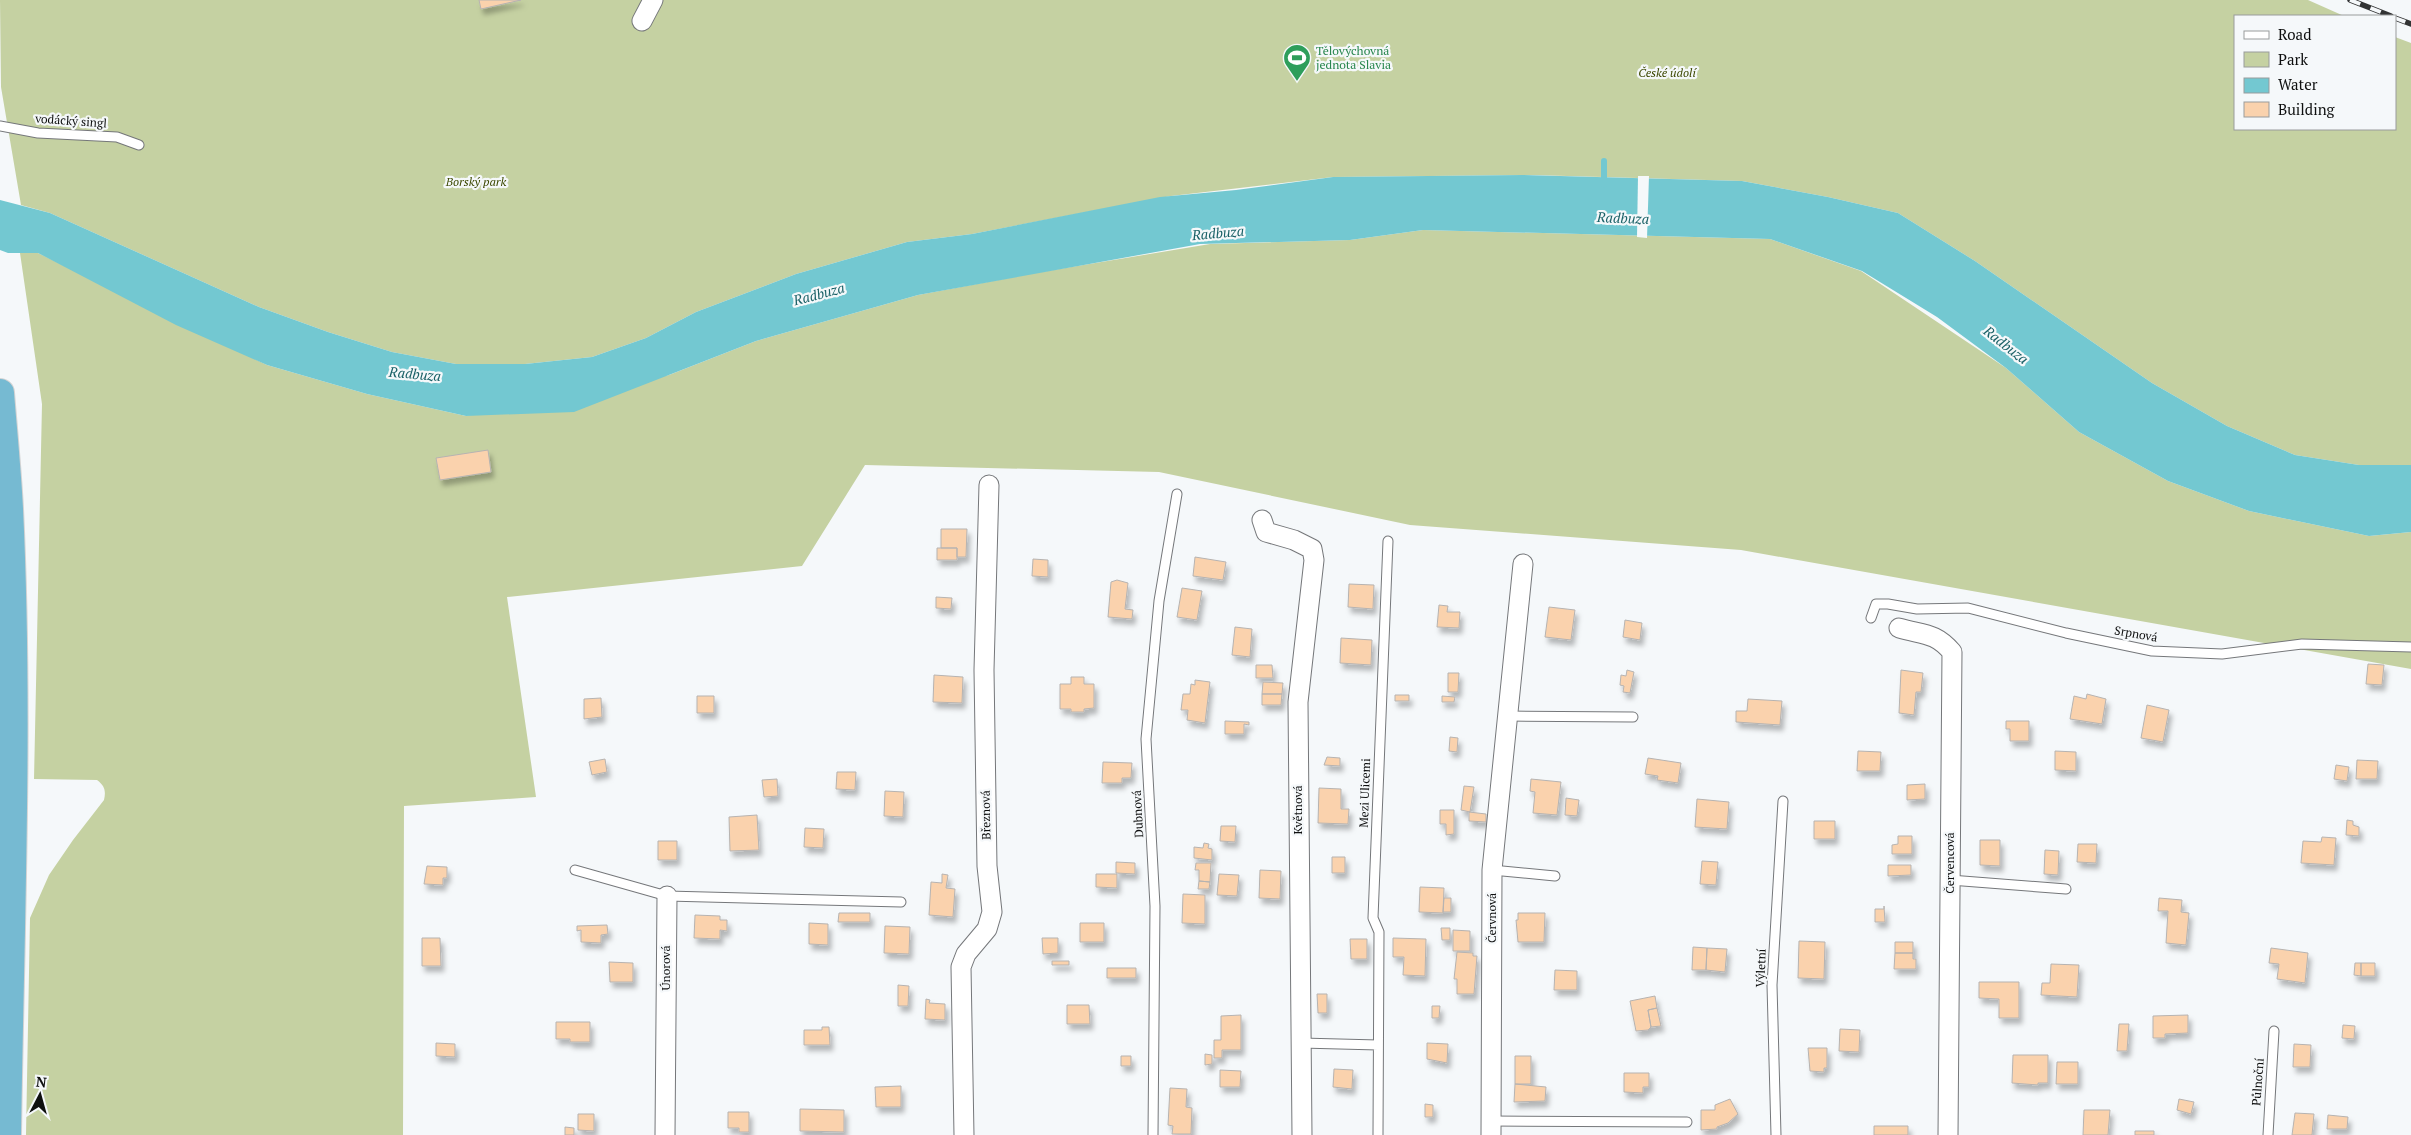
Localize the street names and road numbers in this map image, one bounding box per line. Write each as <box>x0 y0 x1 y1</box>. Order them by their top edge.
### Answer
street label: vodácký singl <box>34 110 108 131</box>
street label: Srpnová <box>2113 622 2159 645</box>
street label: Mezi Ulicemi <box>1356 758 1373 828</box>
street label: Květnová <box>1290 785 1305 835</box>
street label: Březnová <box>978 790 993 840</box>
street label: Dubnová <box>1129 790 1146 838</box>
street label: Červencová <box>1942 832 1957 894</box>
street label: Červnová <box>1484 893 1499 943</box>
street label: Únorová <box>658 945 673 991</box>
street label: Výletní <box>1752 948 1769 988</box>
street label: Půlnoční <box>2248 1057 2267 1106</box>

